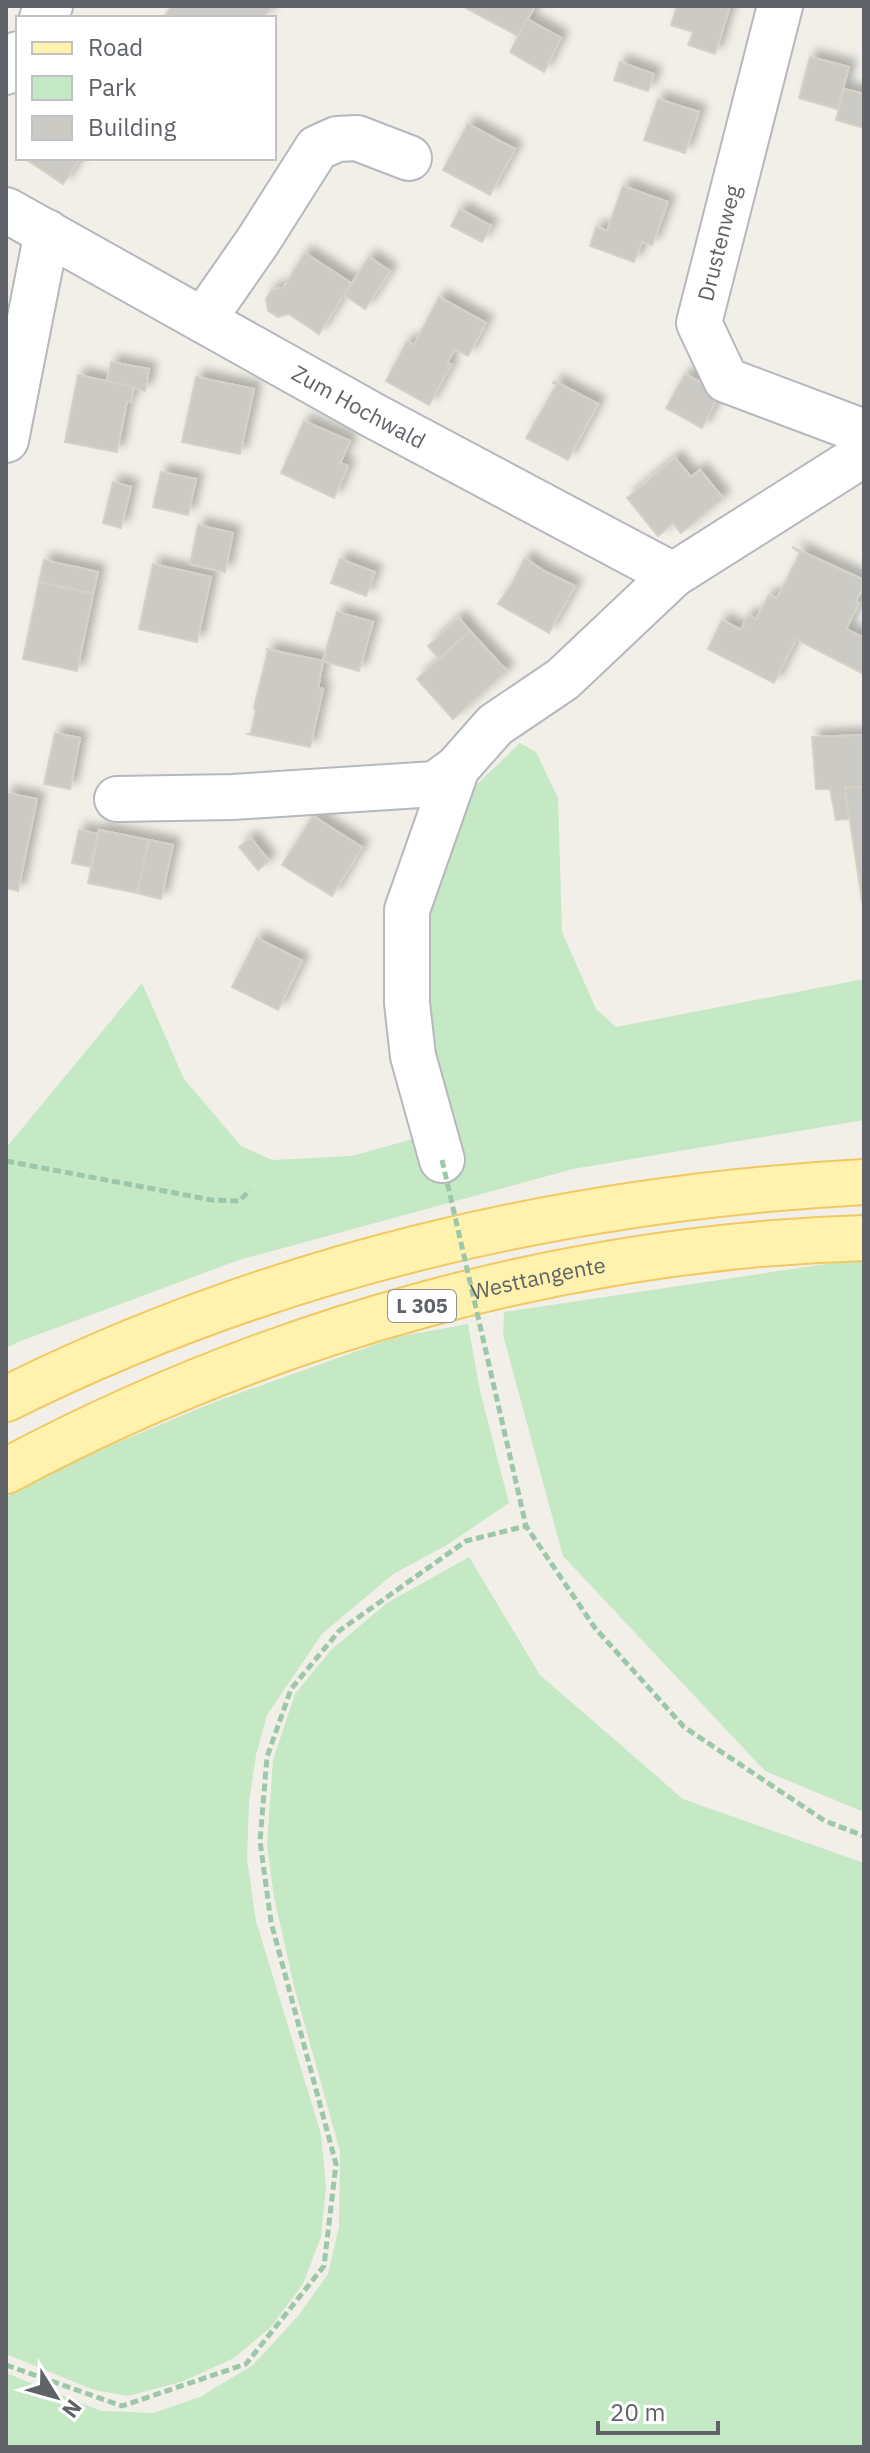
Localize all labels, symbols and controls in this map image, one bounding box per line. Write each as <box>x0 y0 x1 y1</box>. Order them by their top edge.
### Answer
legend <box>16 16 276 160</box>
text: Road <box>88 31 143 63</box>
text: Park <box>88 71 137 103</box>
text: Building <box>88 111 176 143</box>
street label: Drustenweg <box>690 182 747 304</box>
street label: Zum Hochwald <box>287 358 431 455</box>
street label: Westtangente <box>468 1250 608 1306</box>
road number: L 305 <box>388 1290 456 1322</box>
north arrow <box>16 2357 96 2437</box>
scale bar <box>598 2385 718 2435</box>
text: N <box>56 2394 89 2424</box>
text: 20 m <box>610 2396 665 2428</box>

